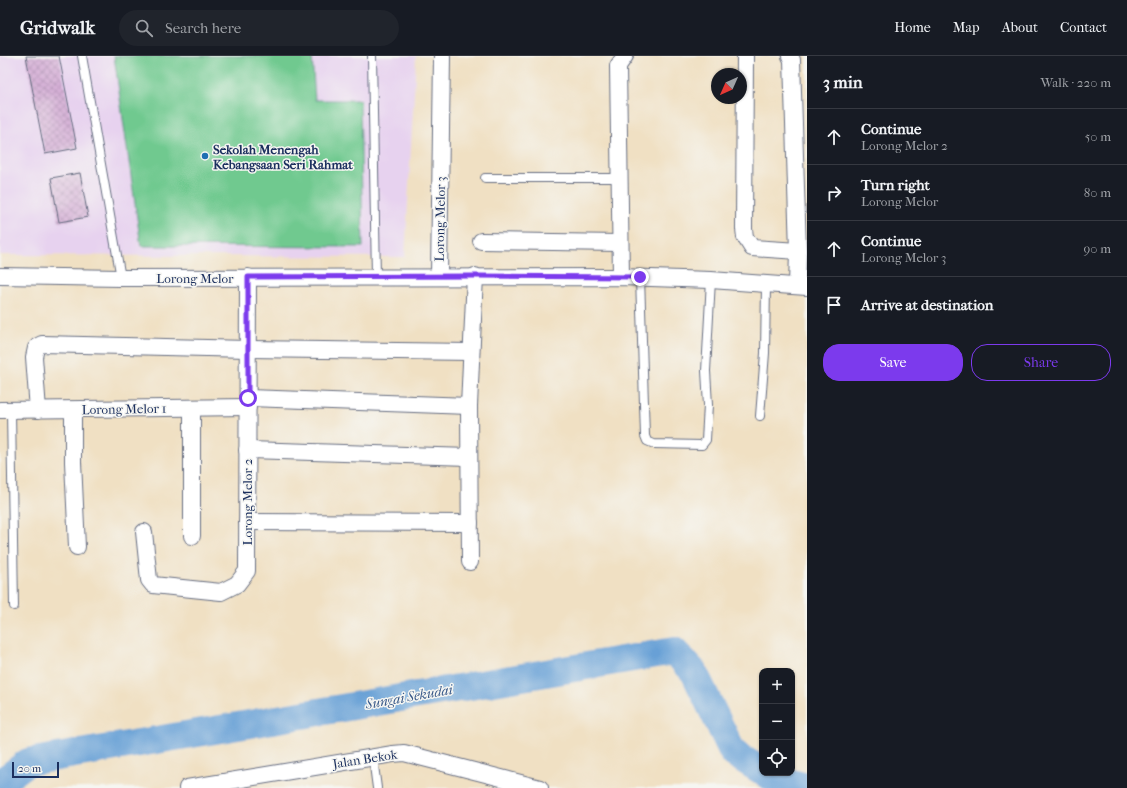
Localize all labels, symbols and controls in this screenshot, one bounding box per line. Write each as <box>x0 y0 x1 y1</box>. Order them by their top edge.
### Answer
search box <box>119 10 399 46</box>
text: Gridwalk <box>20 17 95 39</box>
icon: search <box>133 17 155 39</box>
text: Search here <box>165 19 241 37</box>
text: Home <box>894 19 931 36</box>
text: Map <box>953 19 980 36</box>
text: About <box>1002 19 1038 36</box>
text: Contact <box>1060 19 1107 36</box>
north arrow <box>711 68 747 104</box>
text: 3 min <box>823 72 863 92</box>
text: Walk · 220 m <box>1040 75 1111 90</box>
text: Continue <box>861 120 921 138</box>
icon: ahead <box>823 126 845 148</box>
text: 50 m <box>1085 129 1111 144</box>
text: Lorong Melor 2 <box>861 138 948 153</box>
place label: Sekolah Menengah Kebangsaan Seri Rahmat <box>213 142 353 173</box>
marker: Sekolah Menengah Kebangsaan Seri Rahmat <box>200 151 210 161</box>
street label: Lorong Melor 3 <box>432 176 448 262</box>
text: Turn right <box>861 176 930 194</box>
icon: right <box>823 182 845 204</box>
text: 80 m <box>1084 185 1111 200</box>
text: Lorong Melor <box>861 194 938 209</box>
text: Continue <box>861 232 921 250</box>
icon: ahead <box>823 238 845 260</box>
text: 90 m <box>1083 241 1111 256</box>
text: Lorong Melor 3 <box>861 250 946 265</box>
route end <box>631 268 649 286</box>
street label: Lorong Melor <box>156 271 234 286</box>
icon: arrive <box>823 294 845 316</box>
text: Arrive at destination <box>861 296 993 314</box>
button: Save <box>823 344 963 381</box>
button: Share <box>971 344 1111 381</box>
route start <box>239 389 257 407</box>
street label: Lorong Melor 1 <box>82 401 166 417</box>
street label: Lorong Melor 2 <box>240 458 255 545</box>
map controls <box>759 668 795 776</box>
button: + <box>759 668 795 704</box>
water label: Sungai Sekudai <box>363 681 455 713</box>
button: − <box>759 704 795 740</box>
button: locate <box>759 740 795 776</box>
street label: Jalan Bekok <box>331 746 399 772</box>
scale bar <box>12 760 59 779</box>
text: 20 m <box>18 762 41 775</box>

